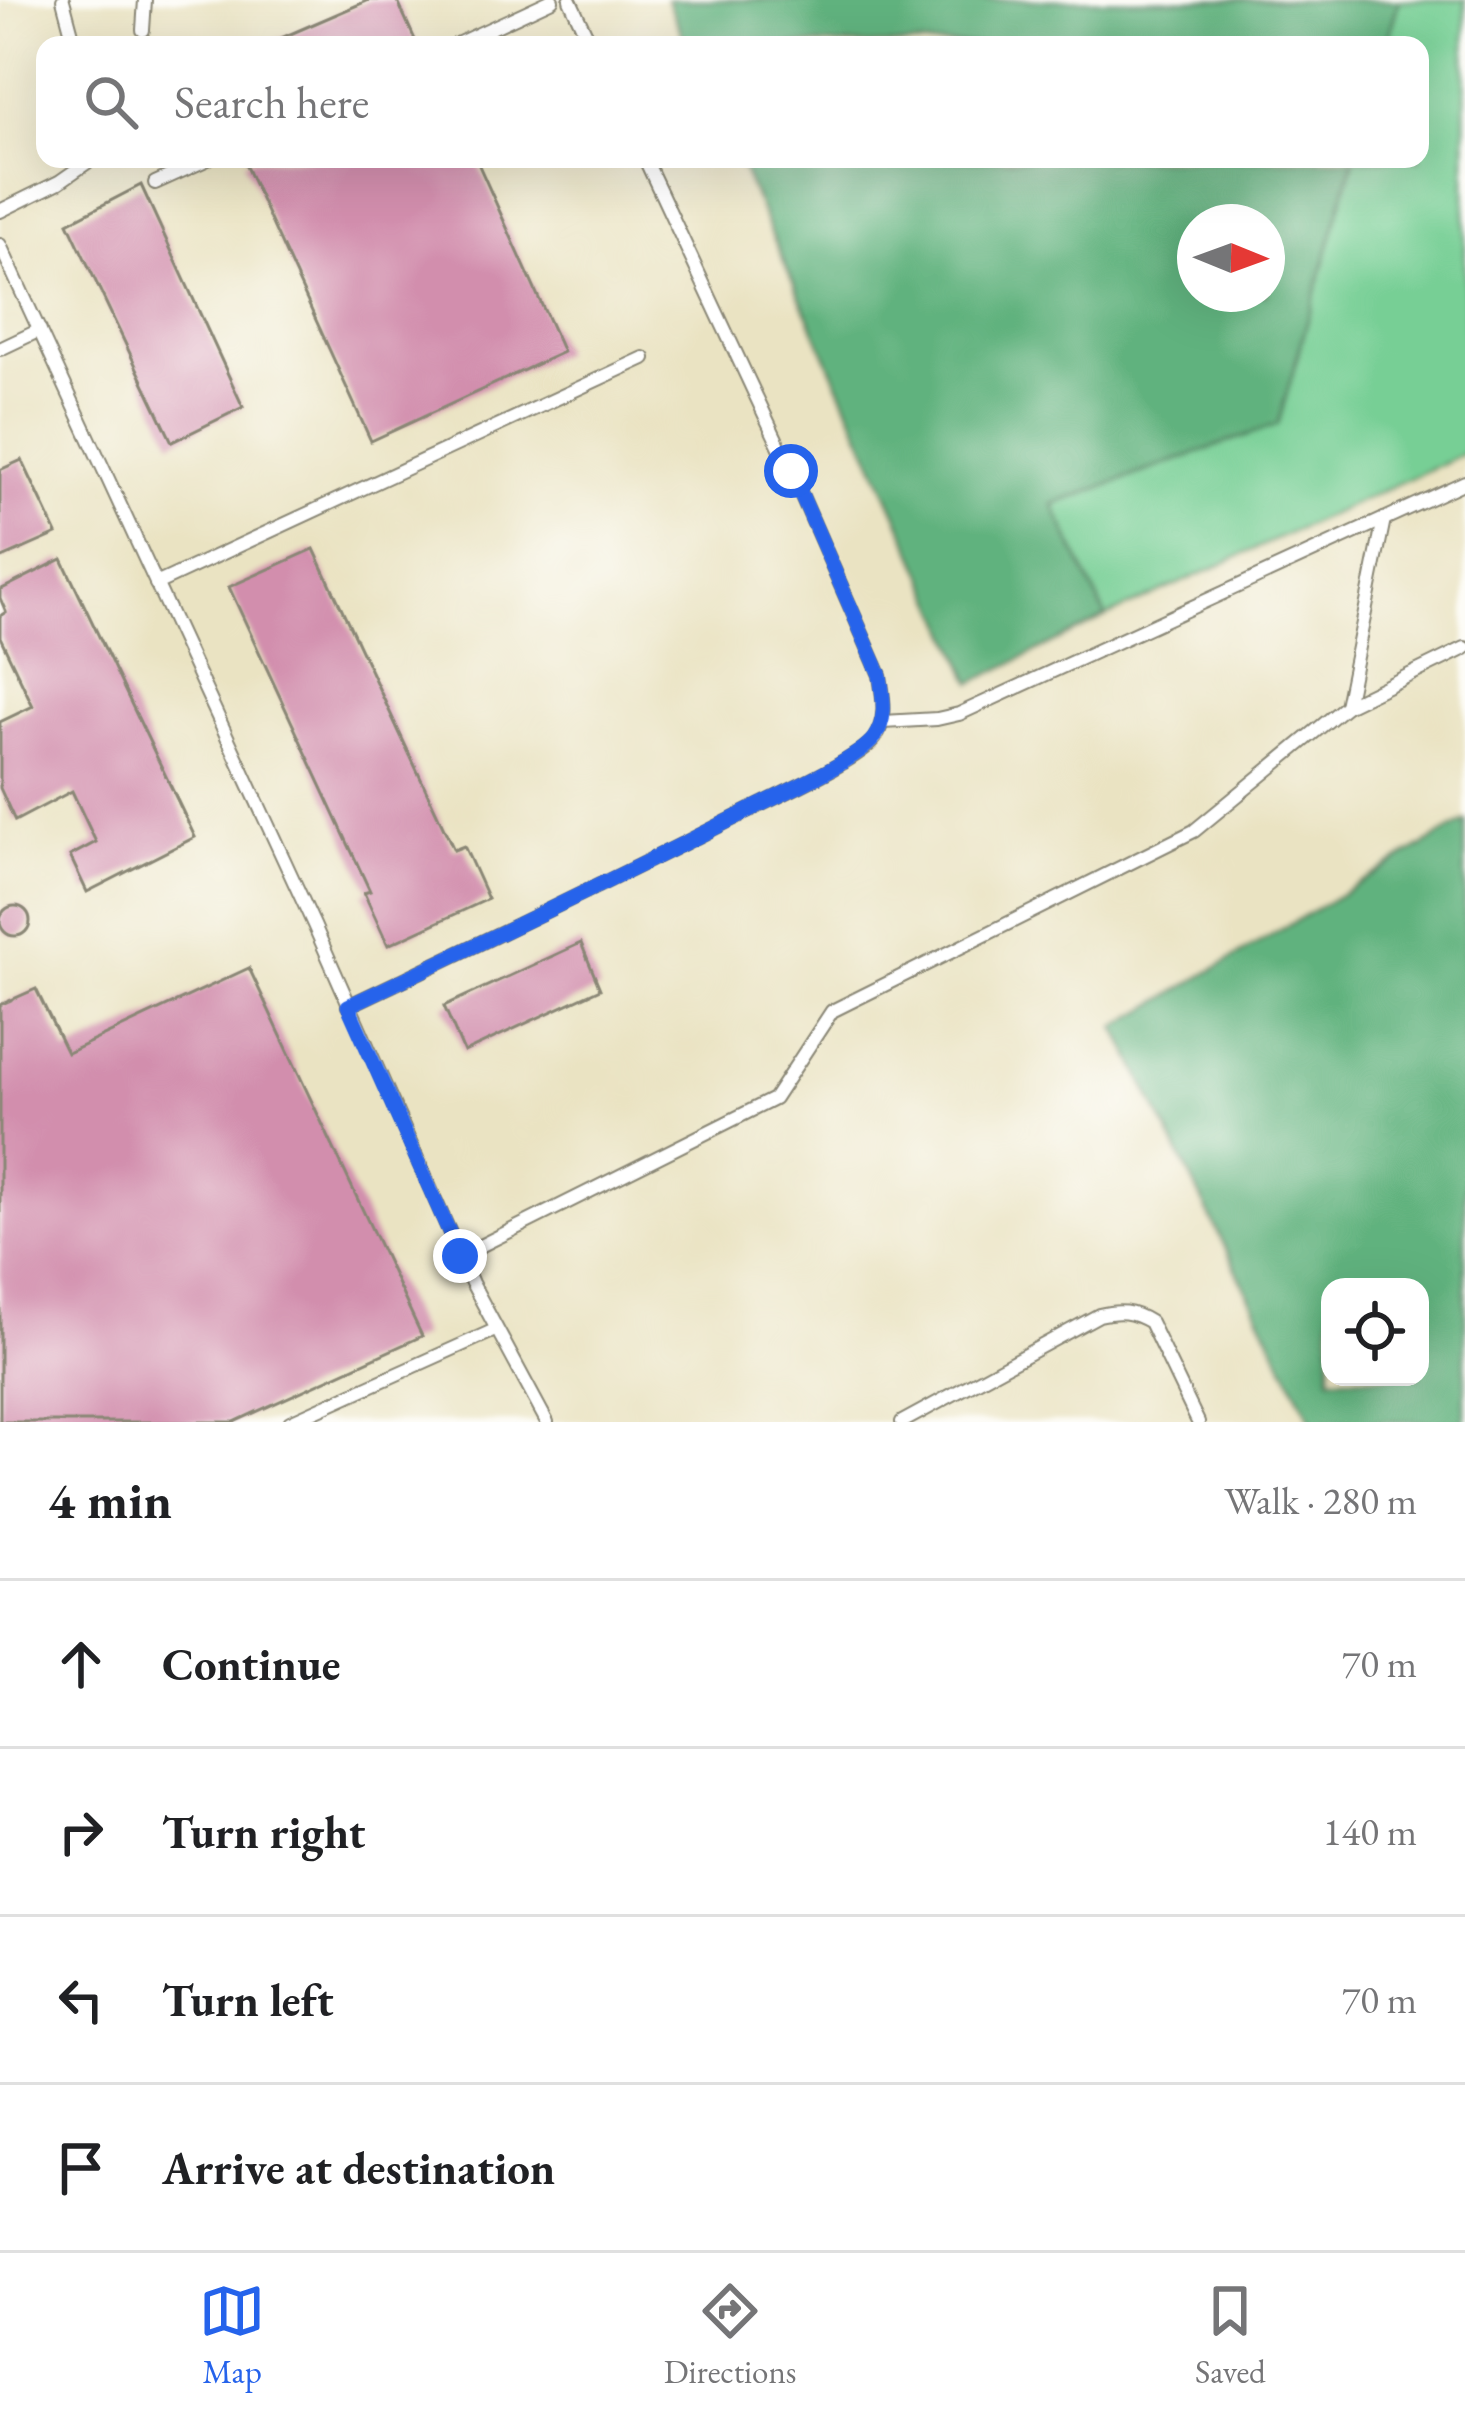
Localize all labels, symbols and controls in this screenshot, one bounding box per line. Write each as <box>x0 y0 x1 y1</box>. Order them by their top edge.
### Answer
search box <box>36 36 1429 168</box>
icon: search <box>78 69 144 135</box>
text: Search here <box>174 73 369 131</box>
north arrow <box>1177 204 1285 312</box>
route start <box>764 444 818 498</box>
route end <box>433 1229 487 1283</box>
map controls <box>1321 1278 1429 1386</box>
button: locate <box>1321 1278 1429 1386</box>
text: 4 min <box>48 1467 172 1533</box>
text: Walk · 280 m <box>1224 1475 1417 1526</box>
icon: ahead <box>48 1631 114 1697</box>
text: Continue <box>162 1635 340 1693</box>
text: 70 m <box>1341 1638 1417 1689</box>
icon: right <box>48 1799 114 1865</box>
text: Turn right <box>162 1803 365 1861</box>
text: 140 m <box>1323 1806 1417 1857</box>
icon: left <box>48 1967 114 2033</box>
text: Turn left <box>162 1971 334 2029</box>
text: 70 m <box>1341 1974 1417 2025</box>
icon: arrive <box>48 2135 114 2201</box>
text: Arrive at destination <box>162 2139 555 2197</box>
tab: Map <box>199 2278 265 2393</box>
tab: Directions <box>664 2278 797 2393</box>
tab: Saved <box>1195 2278 1266 2393</box>

